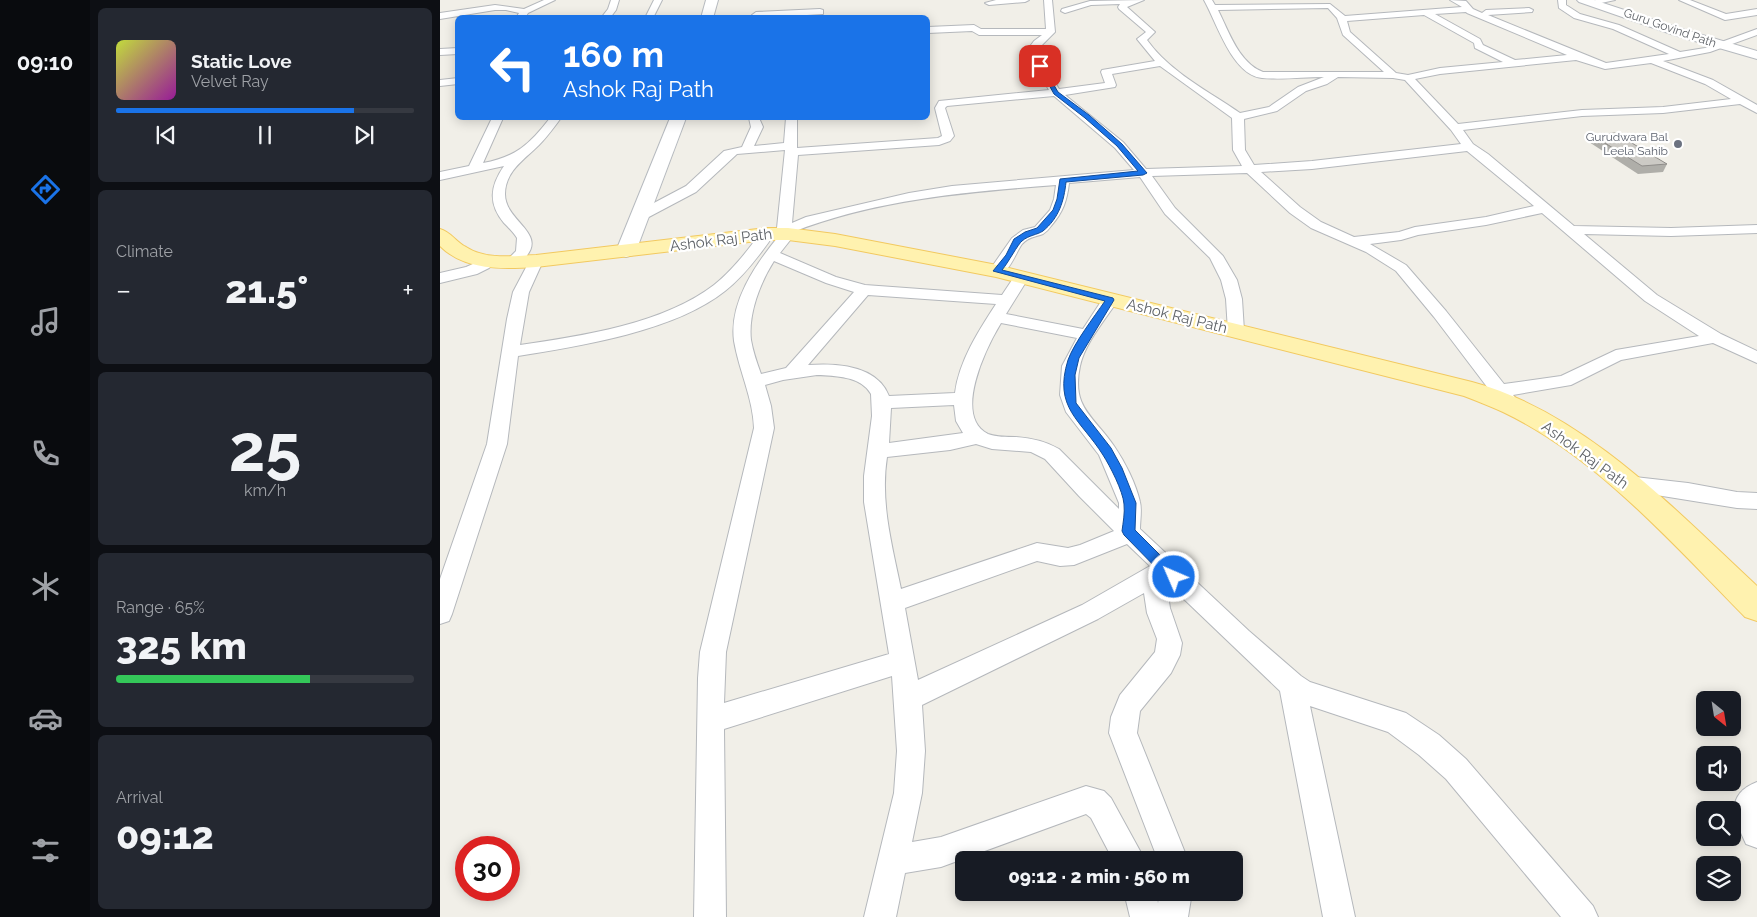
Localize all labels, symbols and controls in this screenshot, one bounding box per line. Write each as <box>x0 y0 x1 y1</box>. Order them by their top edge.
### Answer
street label: Guru Govind Path <box>1622 6 1718 50</box>
text: 160 m <box>563 34 664 75</box>
icon: left <box>480 35 545 100</box>
pin <box>1019 45 1061 87</box>
text: 09:10 <box>17 49 73 75</box>
text: Static Love <box>191 50 292 72</box>
icon: arrive <box>1026 52 1054 80</box>
text: Velvet Ray <box>191 72 269 91</box>
text: Ashok Raj Path <box>563 76 714 102</box>
icon: previous <box>152 121 180 149</box>
icon: pause <box>251 121 279 149</box>
icon: next <box>350 121 378 149</box>
place label: Gurudwara Bal Leela Sahib <box>1586 130 1669 158</box>
marker: Gurudwara Bal Leela Sahib <box>1672 138 1684 150</box>
icon: directions <box>28 172 63 207</box>
street label: Ashok Raj Path <box>669 225 773 255</box>
text: Climate <box>116 242 173 261</box>
text: 21.5° <box>225 267 308 312</box>
text: − <box>116 274 131 307</box>
text: + <box>402 274 414 307</box>
street label: Ashok Raj Path <box>1125 295 1229 337</box>
icon: music <box>28 304 63 339</box>
text: 25 <box>229 410 301 486</box>
street label: Ashok Raj Path <box>1538 417 1632 493</box>
icon: phone <box>28 436 63 471</box>
text: km/h <box>244 481 286 500</box>
position arrow <box>1147 550 1199 602</box>
icon: climate <box>28 569 63 604</box>
text: Range · 65% <box>116 598 205 617</box>
text: 325 km <box>116 623 247 668</box>
north arrow <box>1696 691 1741 736</box>
map controls <box>1696 691 1741 901</box>
icon: car <box>28 701 63 736</box>
button: sound <box>1696 746 1741 791</box>
text: Arrival <box>116 788 163 807</box>
button: search <box>1696 801 1741 846</box>
text: 09:12 <box>116 813 214 858</box>
icon: filters <box>28 833 63 868</box>
speed limit sign: 30 <box>455 836 520 901</box>
button: layers <box>1696 856 1741 901</box>
text: 09:12 · 2 min · 560 m <box>1008 865 1190 887</box>

